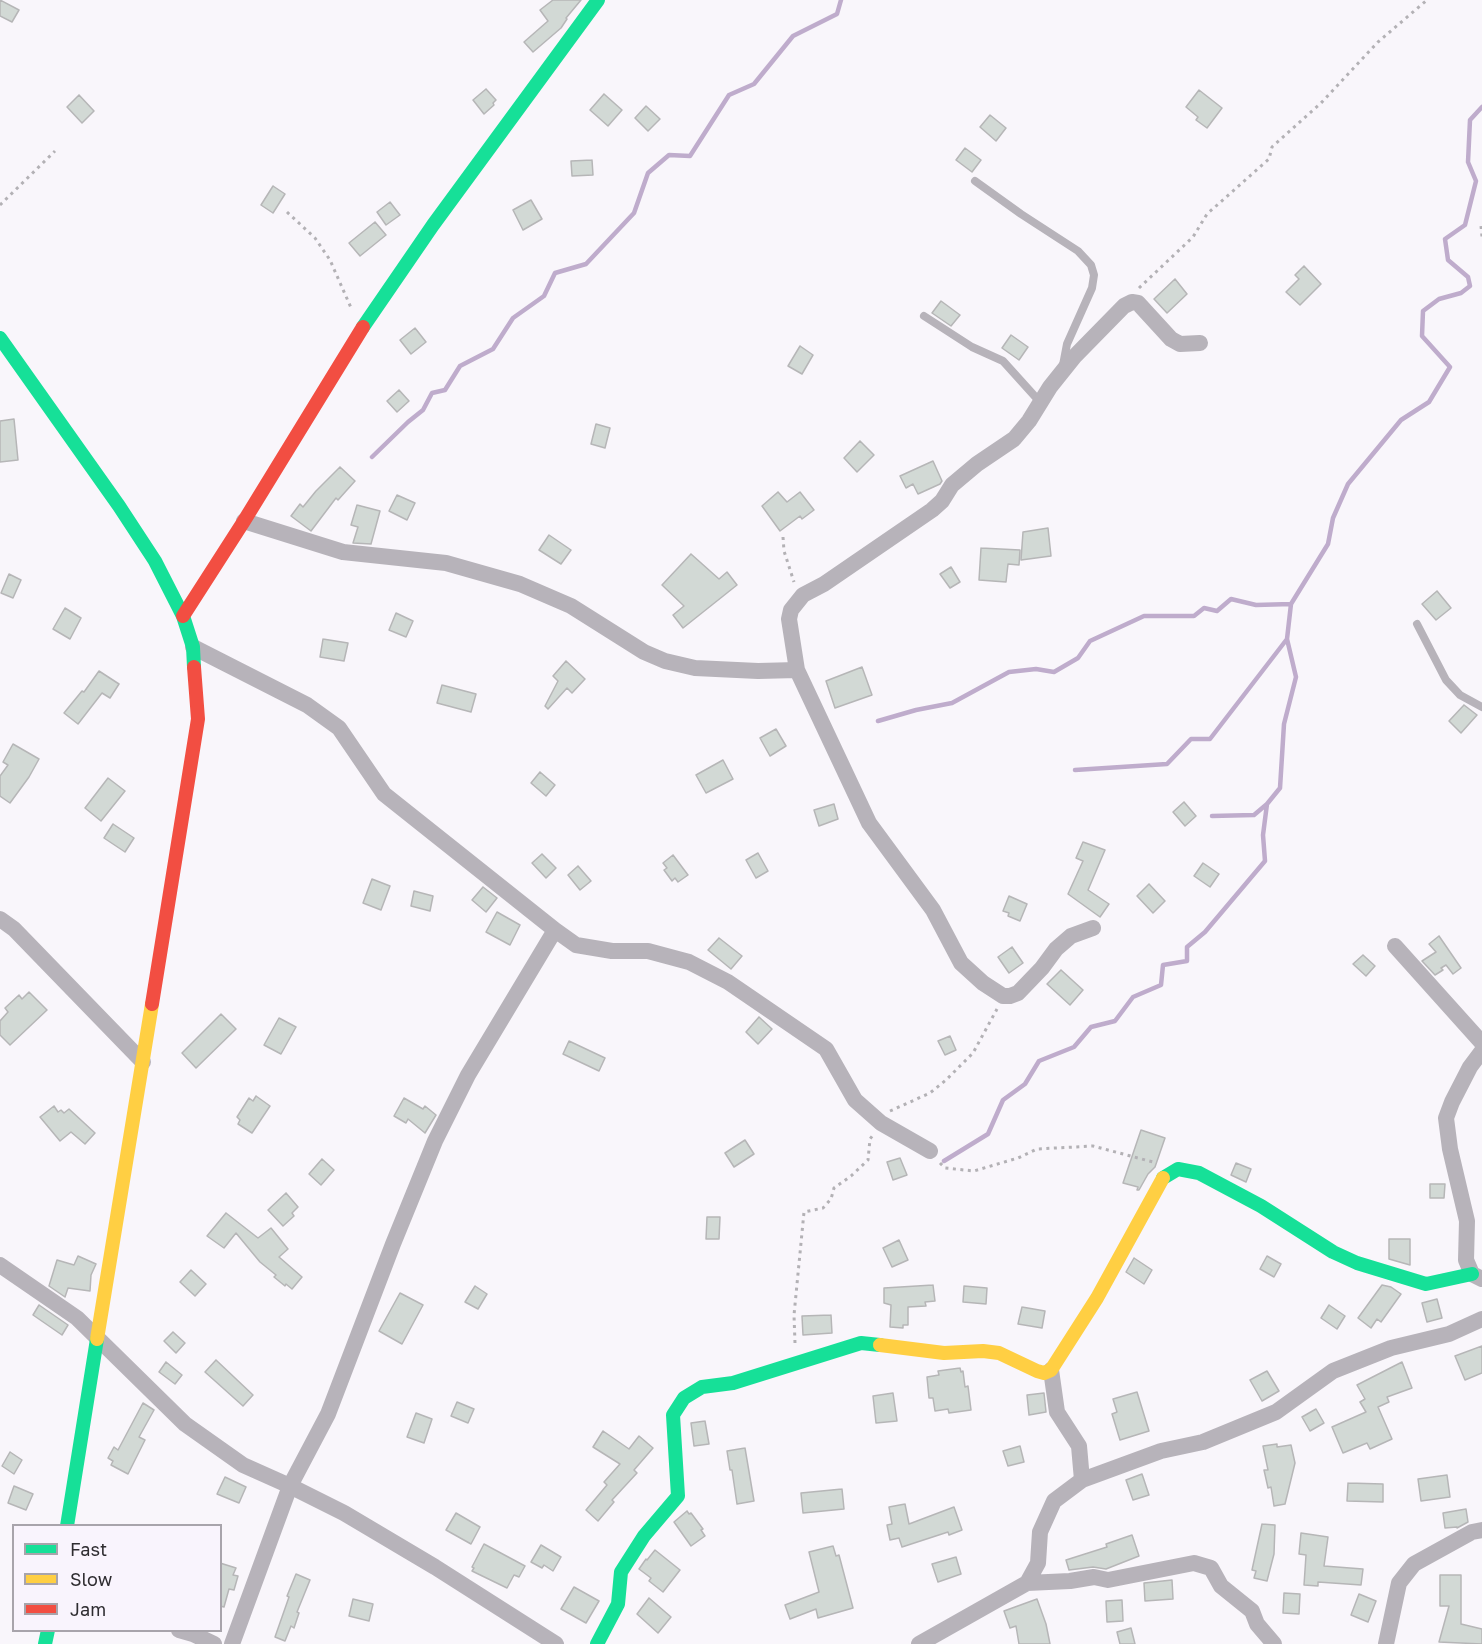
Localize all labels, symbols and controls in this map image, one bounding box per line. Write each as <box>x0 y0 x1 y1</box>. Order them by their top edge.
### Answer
legend <box>12 1524 222 1632</box>
text: Fast <box>70 1538 107 1560</box>
text: Slow <box>70 1568 112 1590</box>
text: Jam <box>70 1598 106 1620</box>

